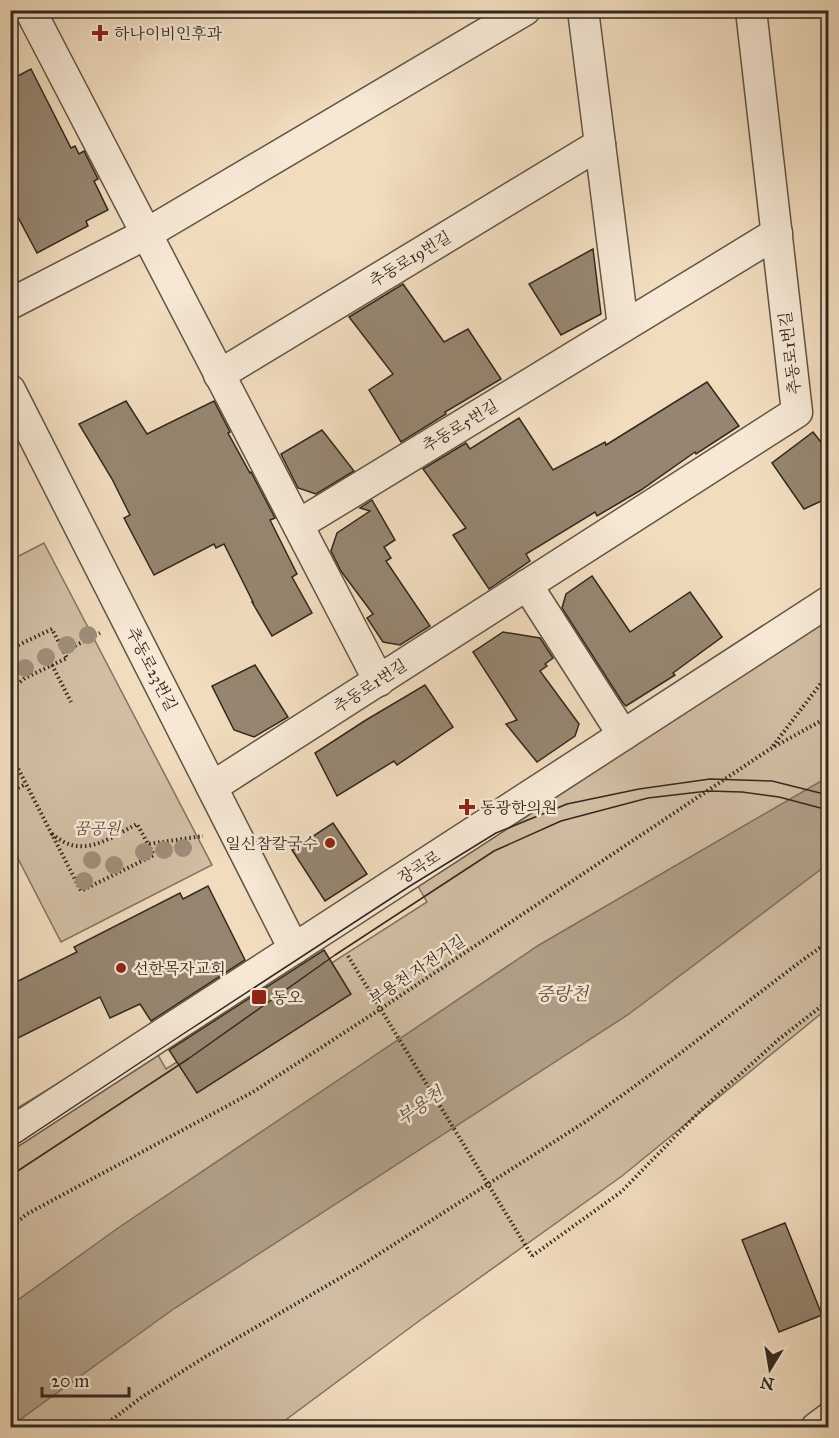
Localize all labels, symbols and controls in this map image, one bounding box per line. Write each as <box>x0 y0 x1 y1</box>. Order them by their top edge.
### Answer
marker: 하나이비인후과 <box>91 24 109 42</box>
place label: 하나이비인후과 <box>114 24 223 43</box>
street label: 추동로19번길 <box>366 227 454 291</box>
street label: 추동로1번길 <box>775 310 805 396</box>
street label: 추동로5번길 <box>419 396 501 456</box>
street label: 추동로23번길 <box>123 624 181 714</box>
street label: 추동로1번길 <box>330 655 410 717</box>
marker: 동광한의원 <box>458 798 476 816</box>
place label: 동광한의원 <box>480 798 557 817</box>
park label: 꿈공원 <box>74 819 122 838</box>
place label: 일신참칼국수 <box>225 834 318 853</box>
marker: 일신참칼국수 <box>323 836 337 850</box>
street label: 장곡로 <box>394 846 444 888</box>
street label: 부용천 자전거길 <box>365 931 469 1009</box>
place label: 선한목자교회 <box>133 959 226 978</box>
marker: 선한목자교회 <box>114 961 128 975</box>
water label: 중랑천 <box>536 983 590 1005</box>
marker: 동오 <box>250 988 268 1006</box>
place label: 동오 <box>272 988 303 1007</box>
water label: 부용천 <box>392 1081 449 1130</box>
north arrow <box>740 1339 800 1399</box>
scale bar <box>42 1360 129 1398</box>
text: 20 m <box>51 1370 89 1392</box>
text: N <box>758 1373 776 1394</box>

